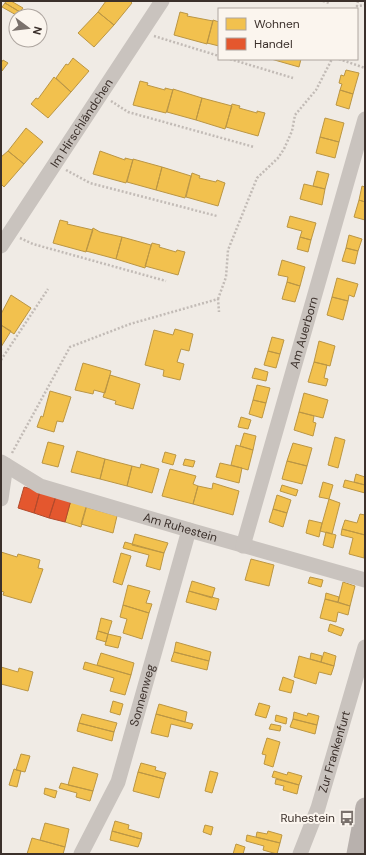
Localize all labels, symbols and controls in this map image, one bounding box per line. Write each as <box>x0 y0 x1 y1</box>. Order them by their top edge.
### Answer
north arrow <box>8 8 48 48</box>
legend <box>218 8 358 60</box>
text: Wohnen <box>254 16 300 32</box>
text: N <box>30 25 45 36</box>
text: Handel <box>254 36 293 52</box>
street label: Im Hirschländchen <box>47 76 117 171</box>
street label: Am Auerborn <box>286 295 322 370</box>
street label: Am Ruhestein <box>141 509 219 546</box>
street label: Sonnenweg <box>126 662 159 728</box>
street label: Zur Frankenfurt <box>315 709 354 795</box>
bus stop icon: Ruhestein <box>338 809 356 827</box>
place label: Ruhestein <box>280 810 335 826</box>

